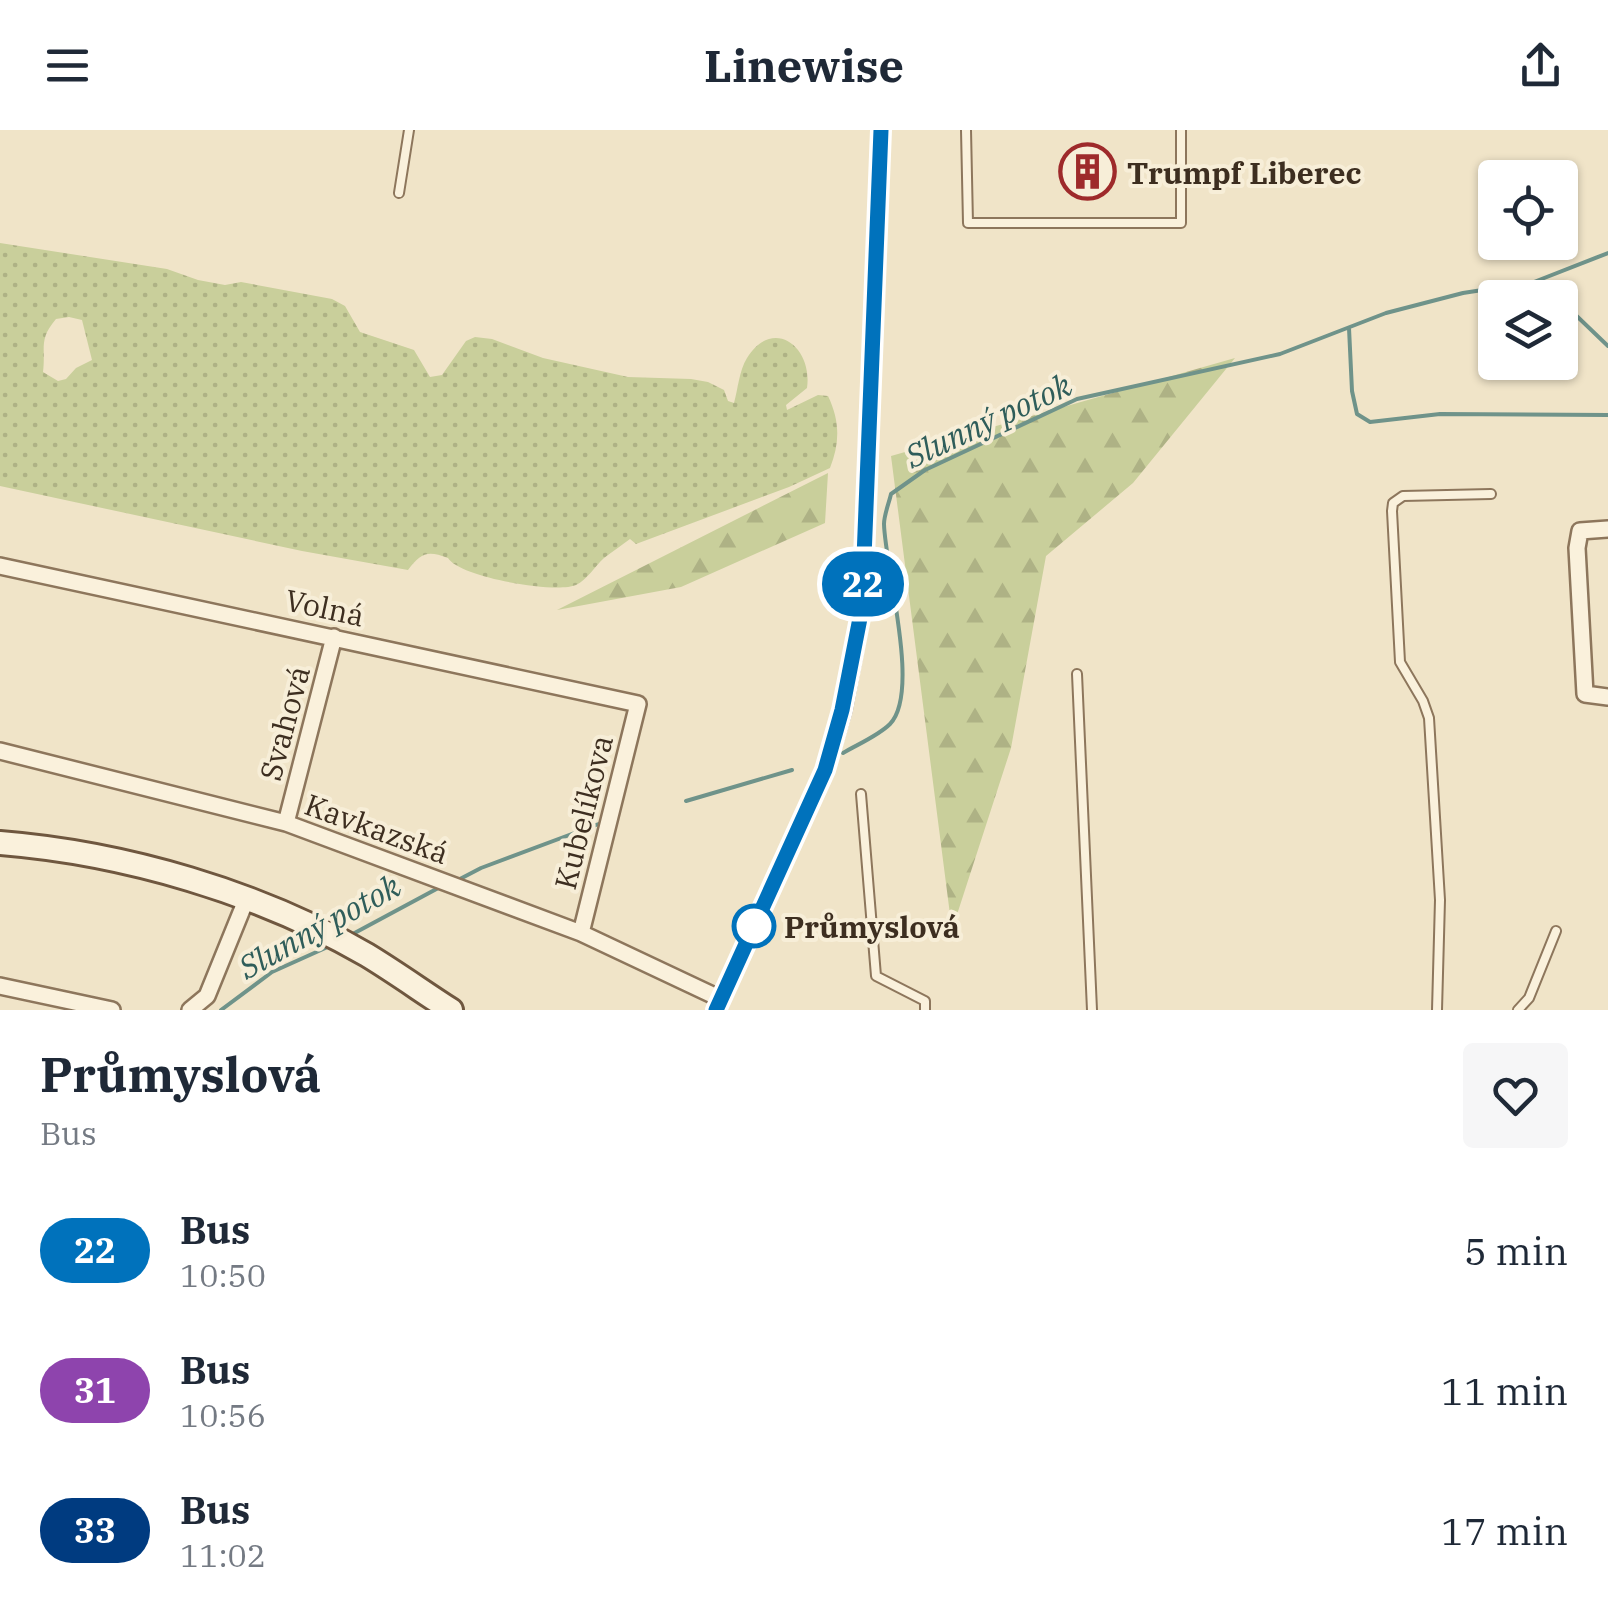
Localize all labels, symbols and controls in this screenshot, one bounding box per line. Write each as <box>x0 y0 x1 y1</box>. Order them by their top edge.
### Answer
text: Linewise <box>704 36 904 94</box>
icon: menu <box>40 38 95 93</box>
icon: share <box>1513 38 1568 93</box>
building icon: Trumpf Liberec <box>1058 142 1118 202</box>
place label: Trumpf Liberec <box>1127 153 1362 192</box>
map controls <box>1478 160 1578 380</box>
button: locate <box>1478 160 1578 260</box>
button: layers <box>1478 280 1578 380</box>
water label: Slunný potok <box>897 363 1078 477</box>
line badge: 22 <box>818 552 908 616</box>
text: 22 <box>842 561 884 607</box>
street label: Volná <box>282 580 368 634</box>
street label: Svahová <box>250 661 318 785</box>
street label: Kubelíkova <box>545 731 621 893</box>
street label: Kavkazská <box>300 784 454 872</box>
water label: Slunný potok <box>230 864 408 988</box>
marker: Průmyslová <box>733 905 775 947</box>
place label: Průmyslová <box>784 907 960 946</box>
text: Průmyslová <box>40 1043 321 1105</box>
button: heart <box>1463 1043 1568 1148</box>
text: Bus <box>40 1112 97 1154</box>
text: Bus <box>180 1205 250 1254</box>
text: 5 min <box>1464 1226 1568 1275</box>
text: 22 <box>74 1227 116 1273</box>
text: 10:50 <box>180 1254 266 1296</box>
text: Bus <box>180 1345 250 1394</box>
text: 11 min <box>1441 1366 1568 1415</box>
text: 31 <box>74 1367 116 1413</box>
text: 10:56 <box>180 1394 266 1436</box>
text: Bus <box>180 1485 250 1534</box>
text: 17 min <box>1441 1506 1568 1555</box>
text: 33 <box>74 1507 116 1553</box>
text: 11:02 <box>180 1534 266 1576</box>

